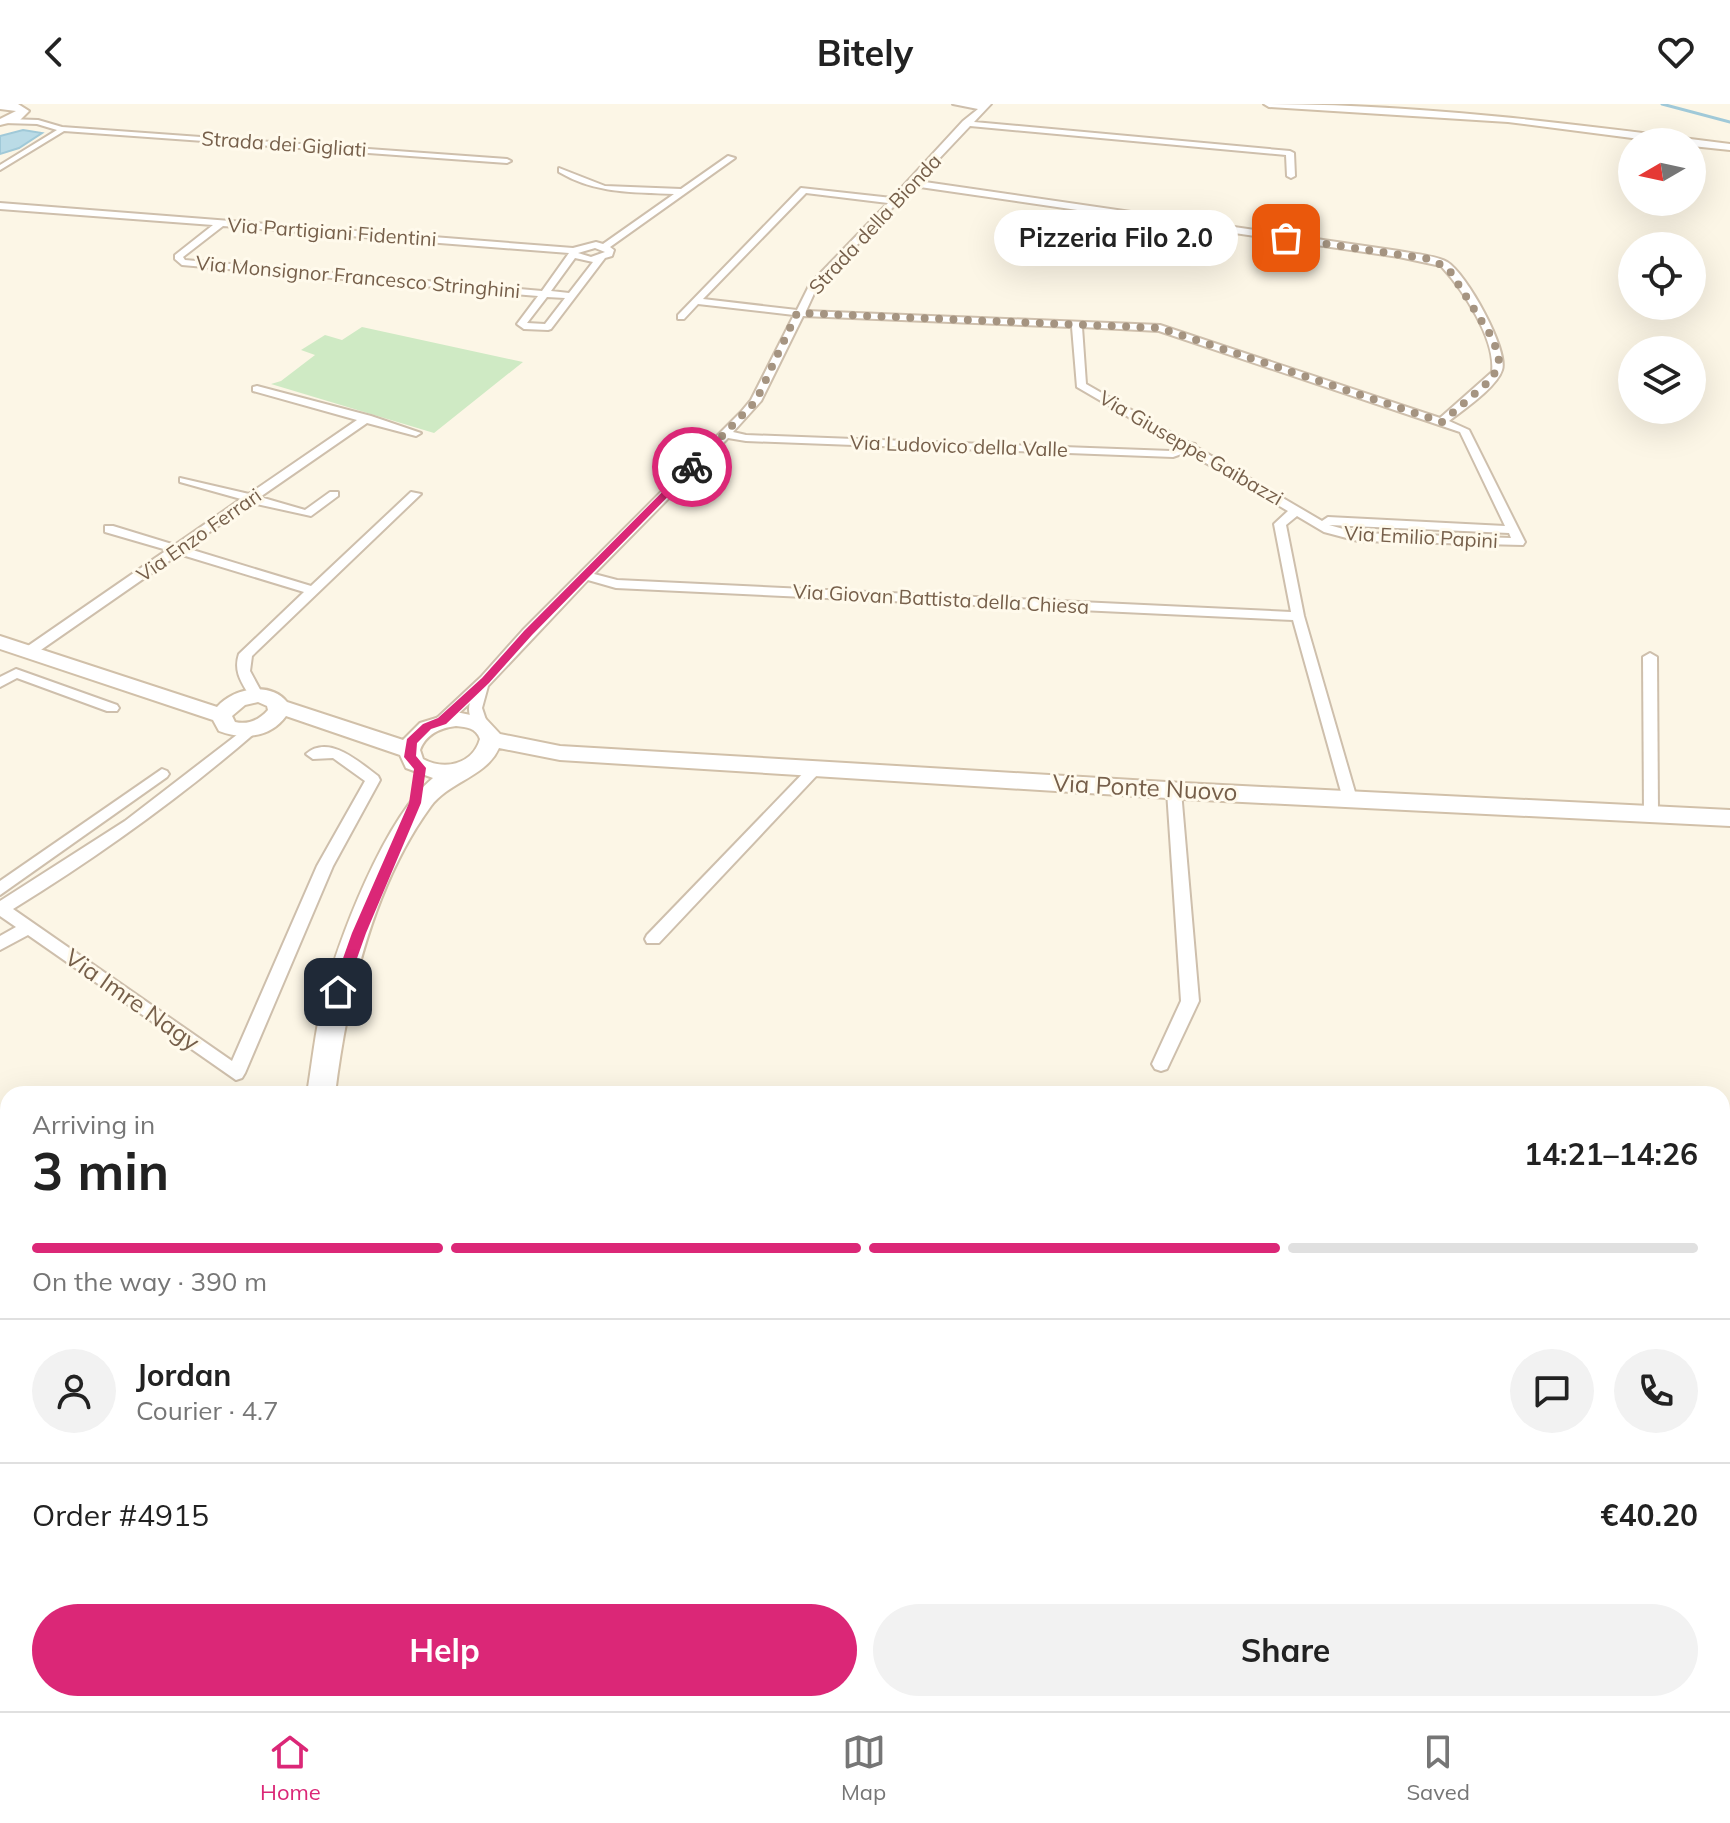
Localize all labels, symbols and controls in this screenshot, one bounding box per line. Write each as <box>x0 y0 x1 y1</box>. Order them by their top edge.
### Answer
icon: back <box>32 30 76 74</box>
text: Bitely <box>817 30 913 75</box>
icon: heart <box>1654 30 1698 74</box>
street label: Strada dei Gigliati <box>201 125 367 162</box>
north arrow <box>1618 128 1706 216</box>
map controls <box>1618 128 1706 424</box>
street label: Strada della Bionda <box>803 148 946 299</box>
pin <box>1252 204 1320 272</box>
callout: Pizzeria Filo 2.0 <box>994 210 1238 266</box>
street label: Via Partigiani Fidentini <box>227 212 437 251</box>
icon: bag <box>1264 216 1308 260</box>
text: Pizzeria Filo 2.0 <box>1019 221 1213 254</box>
button: locate <box>1618 232 1706 320</box>
street label: Via Monsignor Francesco Stringhini <box>195 250 521 303</box>
button: layers <box>1618 336 1706 424</box>
street label: Via Giuseppe Gaibazzi <box>1095 385 1288 511</box>
courier <box>652 427 732 507</box>
street label: Via Ludovico della Valle <box>850 429 1068 462</box>
icon: bike <box>670 445 714 489</box>
street label: Via Enzo Ferrari <box>132 482 266 587</box>
street label: Via Emilio Papini <box>1343 520 1499 553</box>
street label: Via Giovan Battista della Chiesa <box>792 578 1090 619</box>
street label: Via Ponte Nuovo <box>1052 767 1238 807</box>
street label: Via Imre Nagy <box>59 942 206 1057</box>
pin <box>304 958 372 1026</box>
icon: home <box>316 970 360 1014</box>
text: Arriving in <box>32 1108 155 1141</box>
text: 14:21–14:26 <box>1524 1135 1698 1173</box>
text: 3 min <box>32 1138 169 1203</box>
text: On the way · 390 m <box>32 1265 267 1298</box>
button: person <box>32 1349 116 1433</box>
button: chat <box>1510 1349 1594 1433</box>
button: phone <box>1614 1349 1698 1433</box>
text: Jordan <box>136 1356 231 1394</box>
text: Courier · 4.7 <box>136 1394 279 1427</box>
text: Order #4915 <box>32 1496 209 1534</box>
text: €40.20 <box>1601 1496 1698 1534</box>
button: Help <box>32 1604 857 1696</box>
button: Share <box>873 1604 1698 1696</box>
tab: Home <box>260 1730 321 1806</box>
tab: Map <box>841 1730 886 1806</box>
tab: Saved <box>1406 1730 1470 1806</box>

